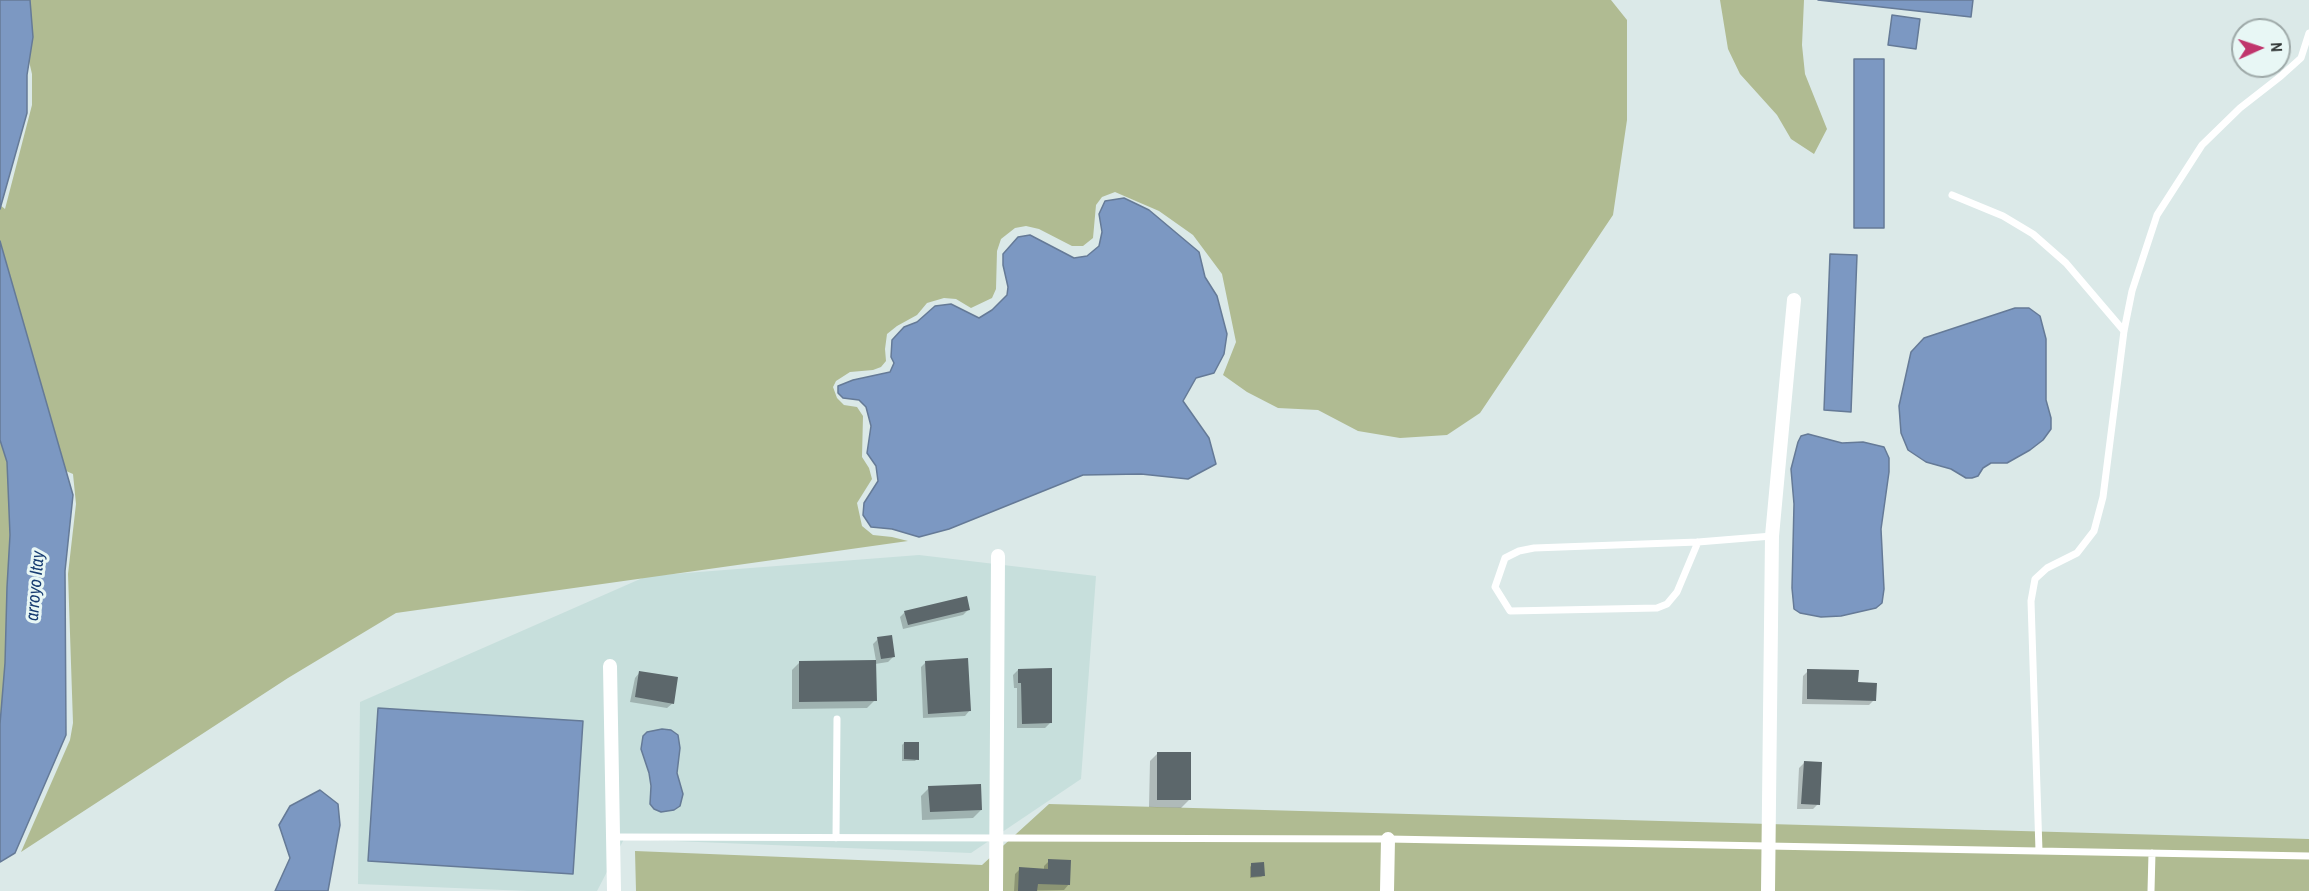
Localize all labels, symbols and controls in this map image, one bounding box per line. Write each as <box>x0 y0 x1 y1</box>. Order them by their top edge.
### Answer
north arrow <box>2231 18 2291 78</box>
text: N <box>2266 42 2288 52</box>
water label: arroyo Itay <box>22 550 50 622</box>

